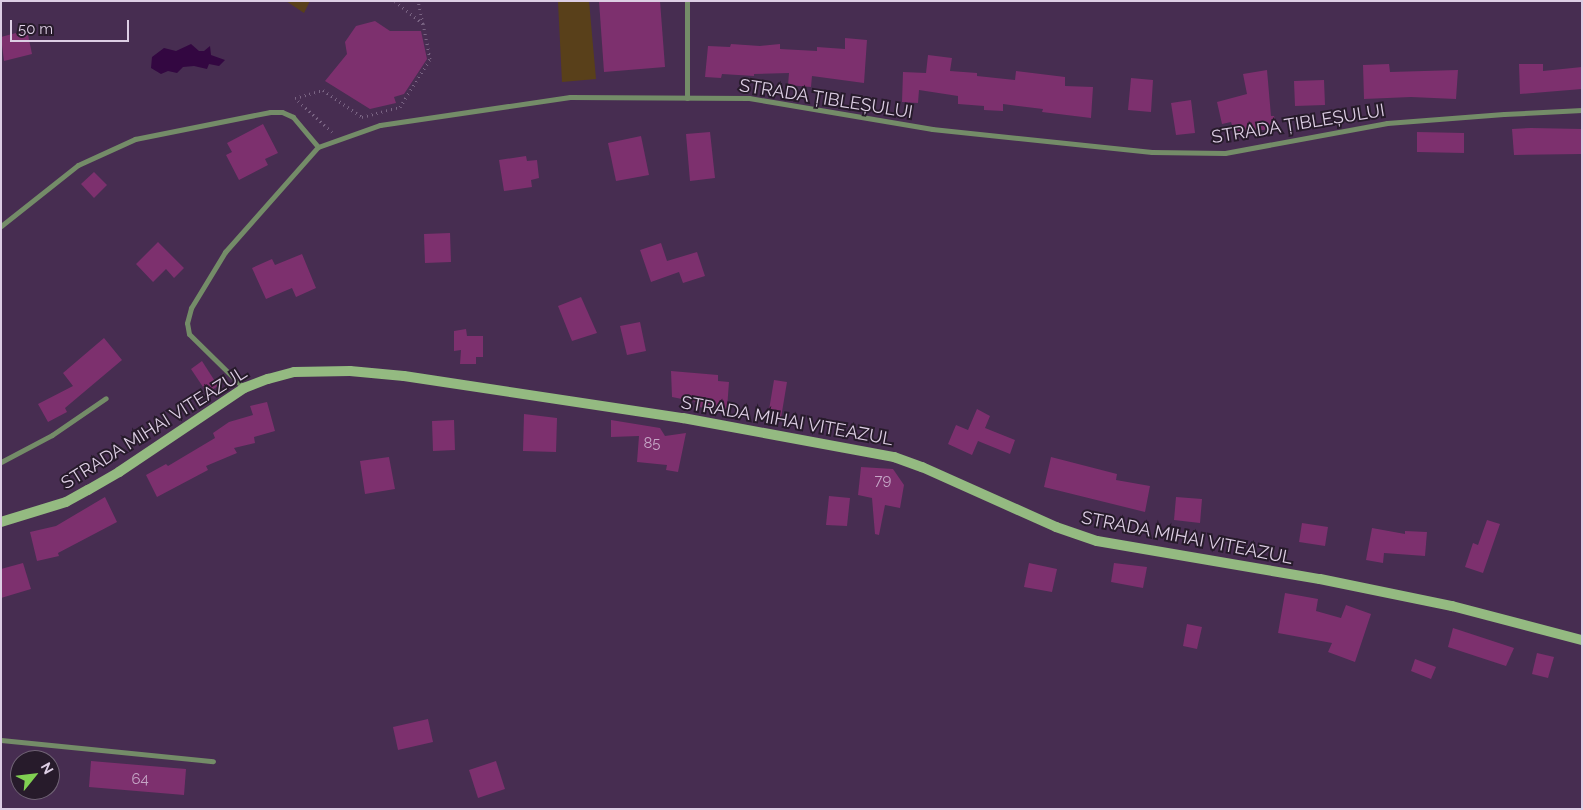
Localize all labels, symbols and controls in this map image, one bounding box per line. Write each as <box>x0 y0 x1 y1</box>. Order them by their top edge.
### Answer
scale bar <box>12 10 131 42</box>
text: 50 m <box>18 20 53 38</box>
street label: STRADA ȚIBLEȘULUI <box>737 75 915 123</box>
street label: STRADA ȚIBLEȘULUI <box>1209 100 1387 148</box>
street label: STRADA MIHAI VITEAZUL <box>57 362 251 494</box>
street label: STRADA MIHAI VITEAZUL <box>679 392 895 450</box>
house number: 85 <box>643 435 661 453</box>
house number: 79 <box>875 472 891 490</box>
street label: STRADA MIHAI VITEAZUL <box>1079 507 1295 569</box>
north arrow <box>10 750 60 800</box>
text: N <box>38 760 57 777</box>
house number: 64 <box>131 771 149 789</box>

